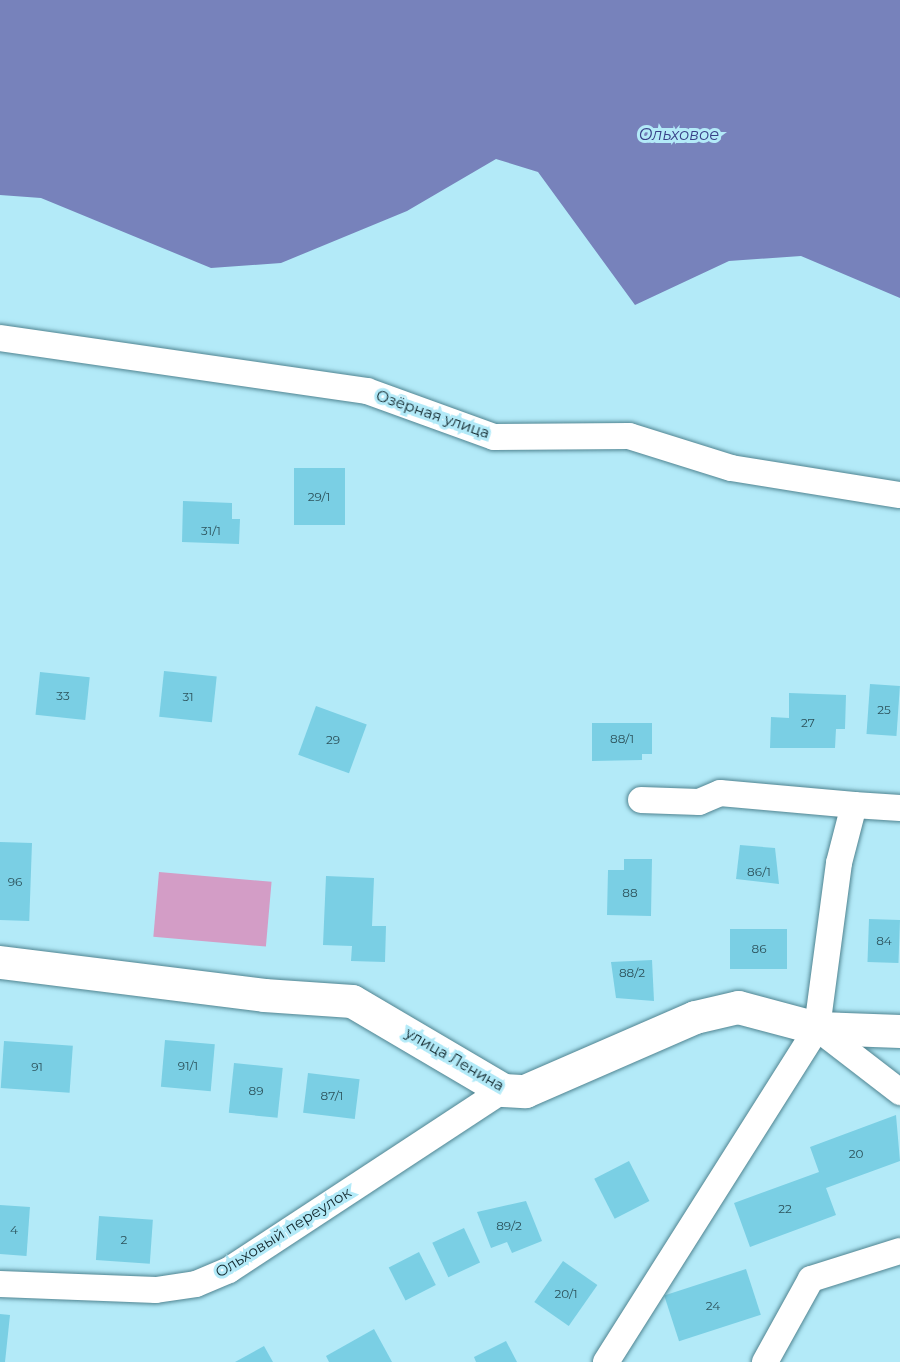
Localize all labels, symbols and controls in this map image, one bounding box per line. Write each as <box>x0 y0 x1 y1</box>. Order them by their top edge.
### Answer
water label: Ольховое <box>639 125 719 145</box>
street label: Озёрная улица <box>374 386 492 442</box>
house number: 29/1 <box>308 490 330 504</box>
house number: 31/1 <box>201 524 221 538</box>
house number: 33 <box>56 689 70 703</box>
house number: 31 <box>182 690 194 704</box>
house number: 25 <box>877 703 891 717</box>
house number: 27 <box>801 716 815 730</box>
house number: 88/1 <box>610 732 634 746</box>
house number: 29 <box>326 733 340 747</box>
house number: 86/1 <box>747 865 771 879</box>
house number: 96 <box>8 875 22 889</box>
house number: 88 <box>622 886 638 900</box>
house number: 84 <box>876 934 892 948</box>
house number: 86 <box>752 942 766 956</box>
house number: 88/2 <box>619 966 645 980</box>
street label: улица Ленина <box>402 1023 508 1095</box>
house number: 91/1 <box>178 1059 198 1073</box>
house number: 91 <box>31 1060 43 1074</box>
house number: 89 <box>249 1084 263 1098</box>
house number: 87/1 <box>321 1089 343 1103</box>
house number: 20 <box>849 1147 863 1161</box>
street label: Ольховый переулок <box>212 1183 354 1281</box>
house number: 22 <box>778 1202 792 1216</box>
house number: 89/2 <box>496 1219 522 1233</box>
house number: 4 <box>10 1223 18 1237</box>
house number: 2 <box>121 1233 127 1247</box>
house number: 20/1 <box>554 1287 578 1301</box>
house number: 24 <box>706 1299 720 1313</box>

